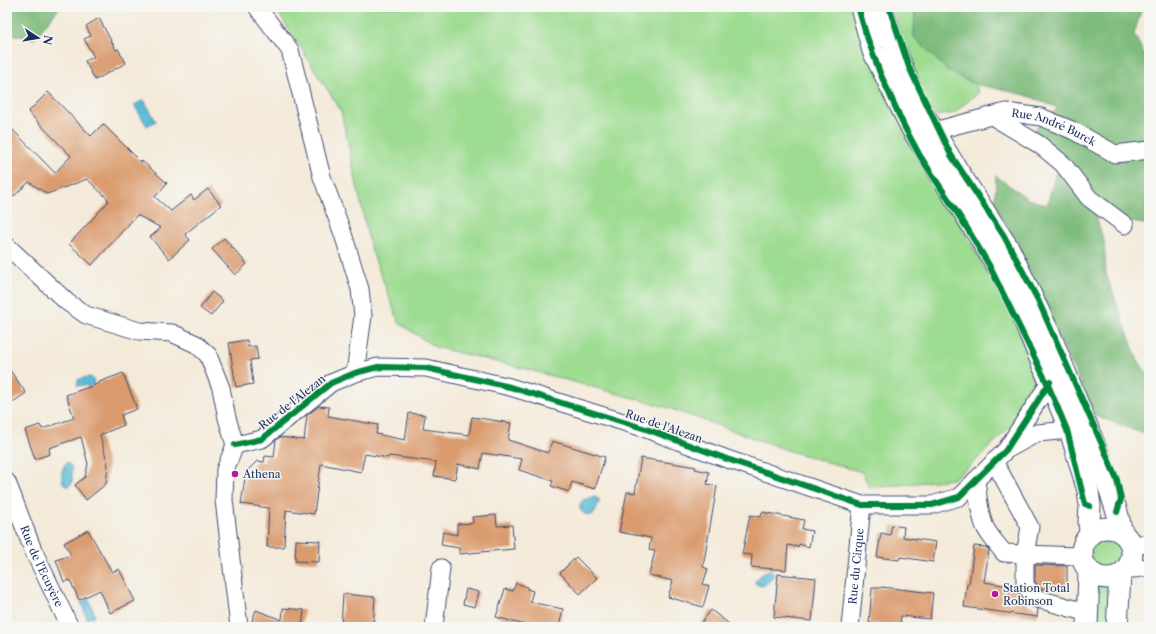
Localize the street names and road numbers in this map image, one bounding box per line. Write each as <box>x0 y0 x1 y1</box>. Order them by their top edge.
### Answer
street label: Rue André Burck <box>1011 106 1099 149</box>
street label: Rue de l'Alezan <box>256 372 328 432</box>
street label: Rue de l'Alezan <box>624 406 704 446</box>
street label: Rue de l'Ecuyère <box>17 523 66 609</box>
street label: Rue du Cirque <box>845 528 867 605</box>

